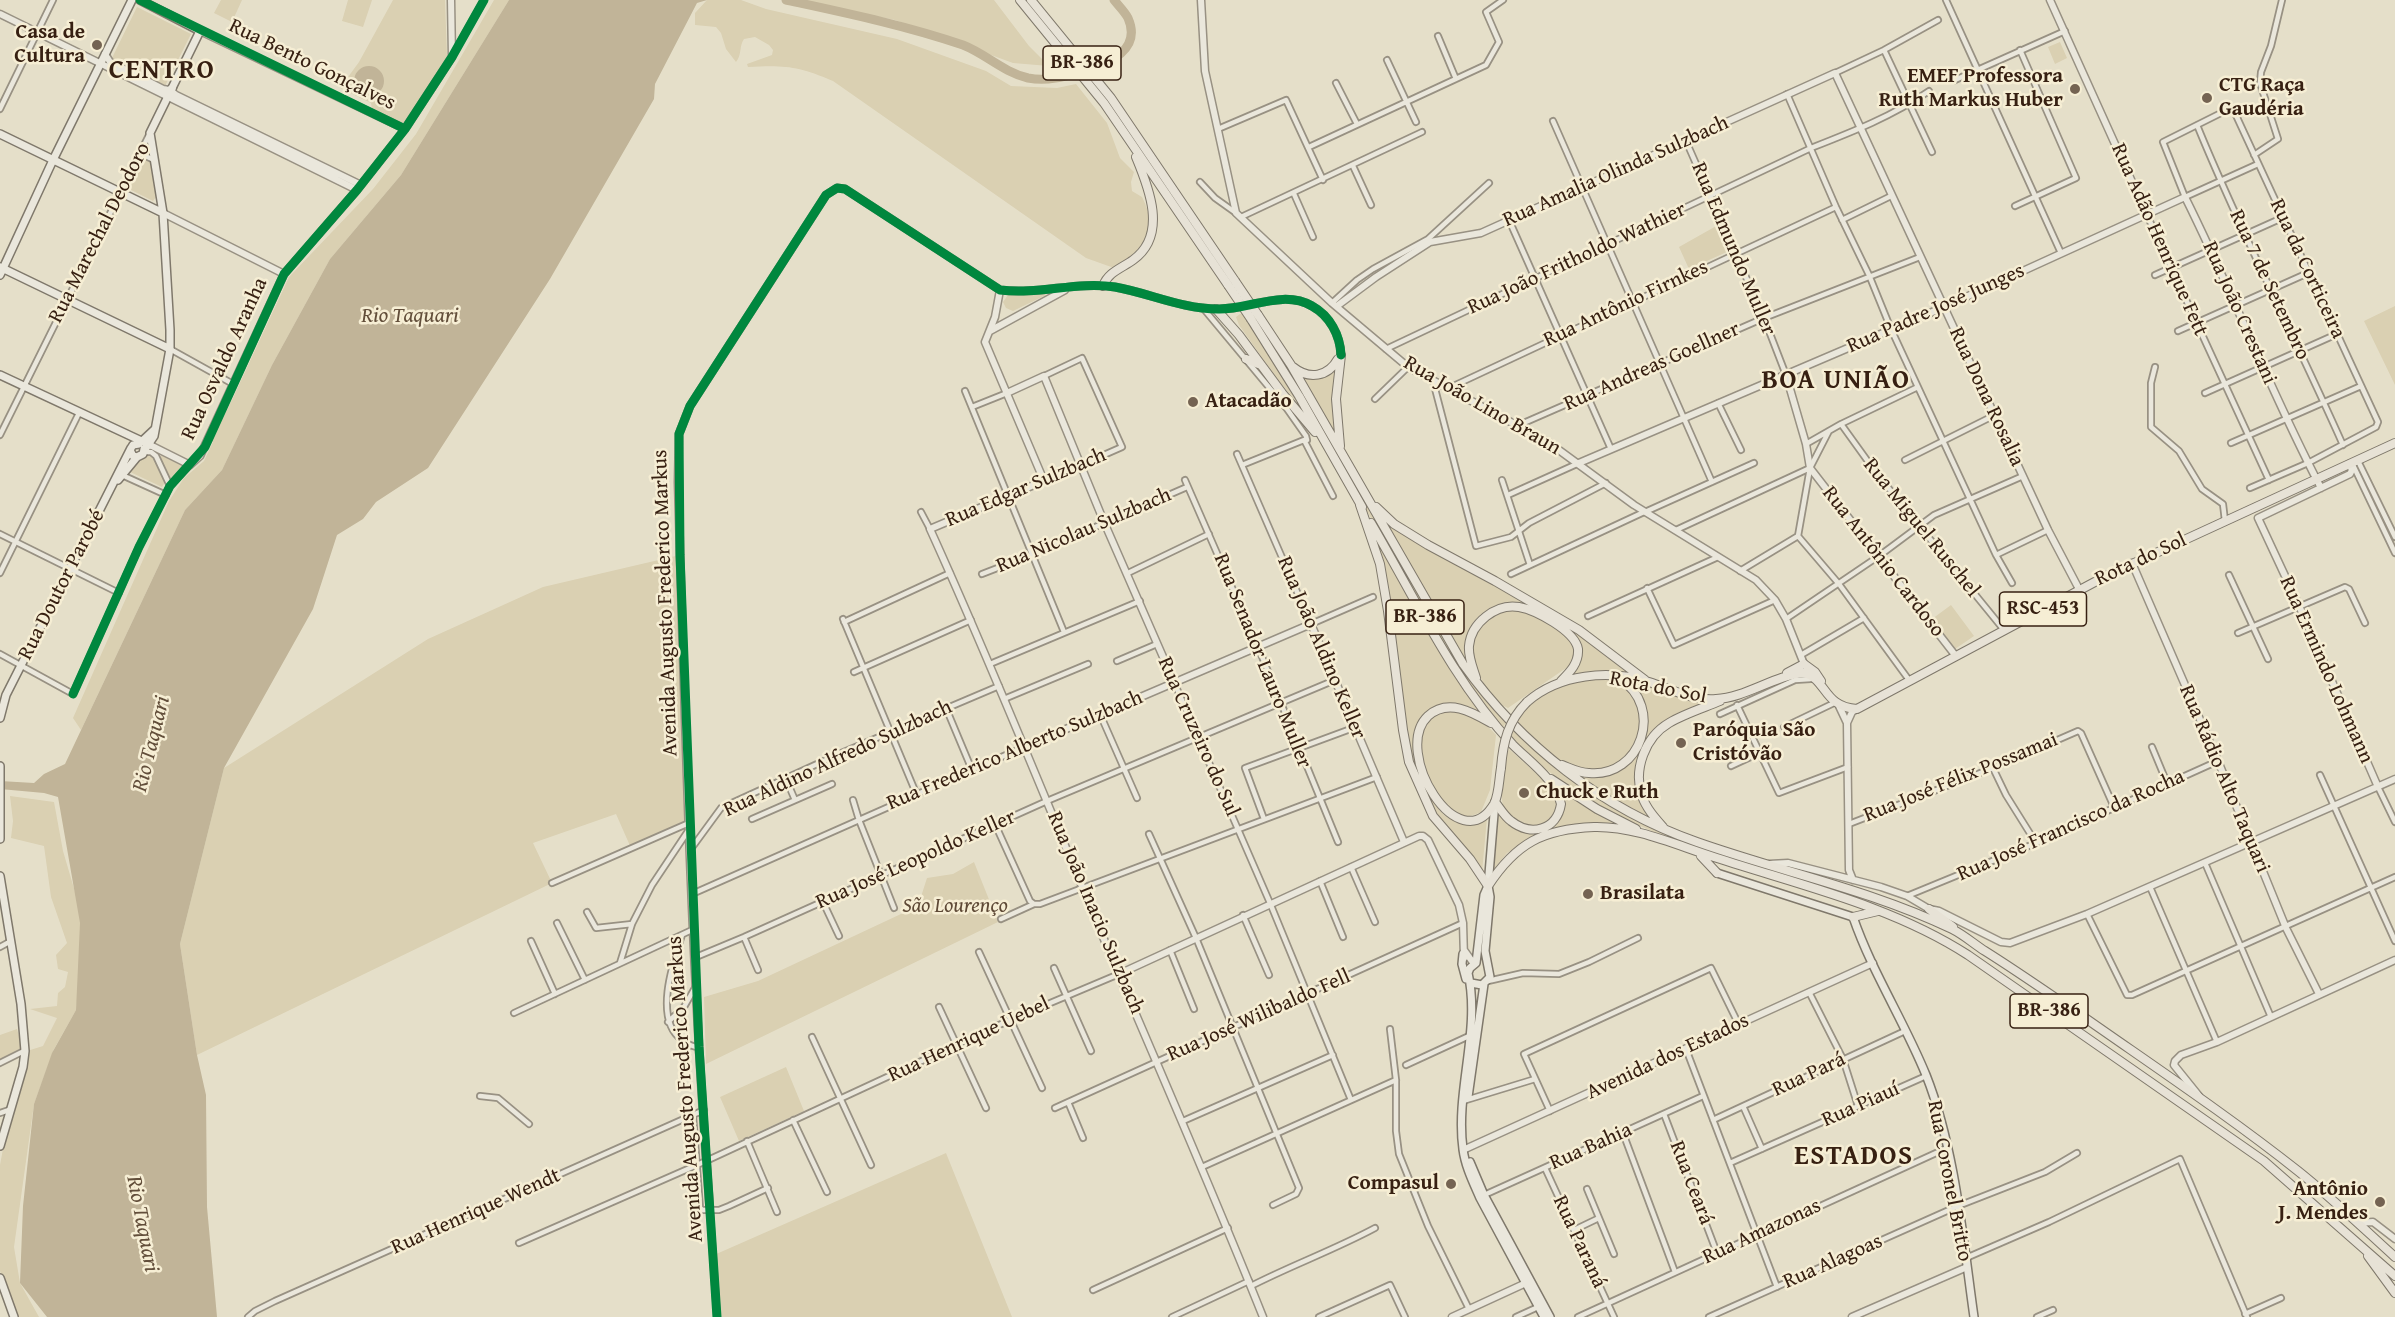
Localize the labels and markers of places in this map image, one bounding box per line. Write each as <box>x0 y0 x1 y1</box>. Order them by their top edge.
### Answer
place label: Casa de Cultura <box>14 20 85 70</box>
marker: Casa de Cultura <box>90 38 104 52</box>
place label: EMEF Professora Ruth Markus Huber <box>1879 64 2063 114</box>
place label: CTG Raça Gaudéria <box>2219 73 2305 123</box>
marker: EMEF Professora Ruth Markus Huber <box>2068 82 2082 96</box>
marker: CTG Raça Gaudéria <box>2200 91 2214 105</box>
place label: Atacadão <box>1205 389 1292 415</box>
marker: Atacadão <box>1186 395 1200 409</box>
place label: Paróquia São Cristóvão <box>1693 718 1815 768</box>
marker: Paróquia São Cristóvão <box>1674 736 1688 750</box>
place label: Chuck e Ruth <box>1536 780 1659 806</box>
marker: Chuck e Ruth <box>1517 786 1531 800</box>
place label: Brasilata <box>1600 881 1685 907</box>
marker: Brasilata <box>1581 887 1595 901</box>
place label: Compasul <box>1348 1171 1439 1197</box>
marker: Compasul <box>1444 1177 1458 1191</box>
place label: Antônio J. Mendes <box>2278 1177 2368 1227</box>
marker: Antônio J. Mendes <box>2373 1195 2387 1209</box>

